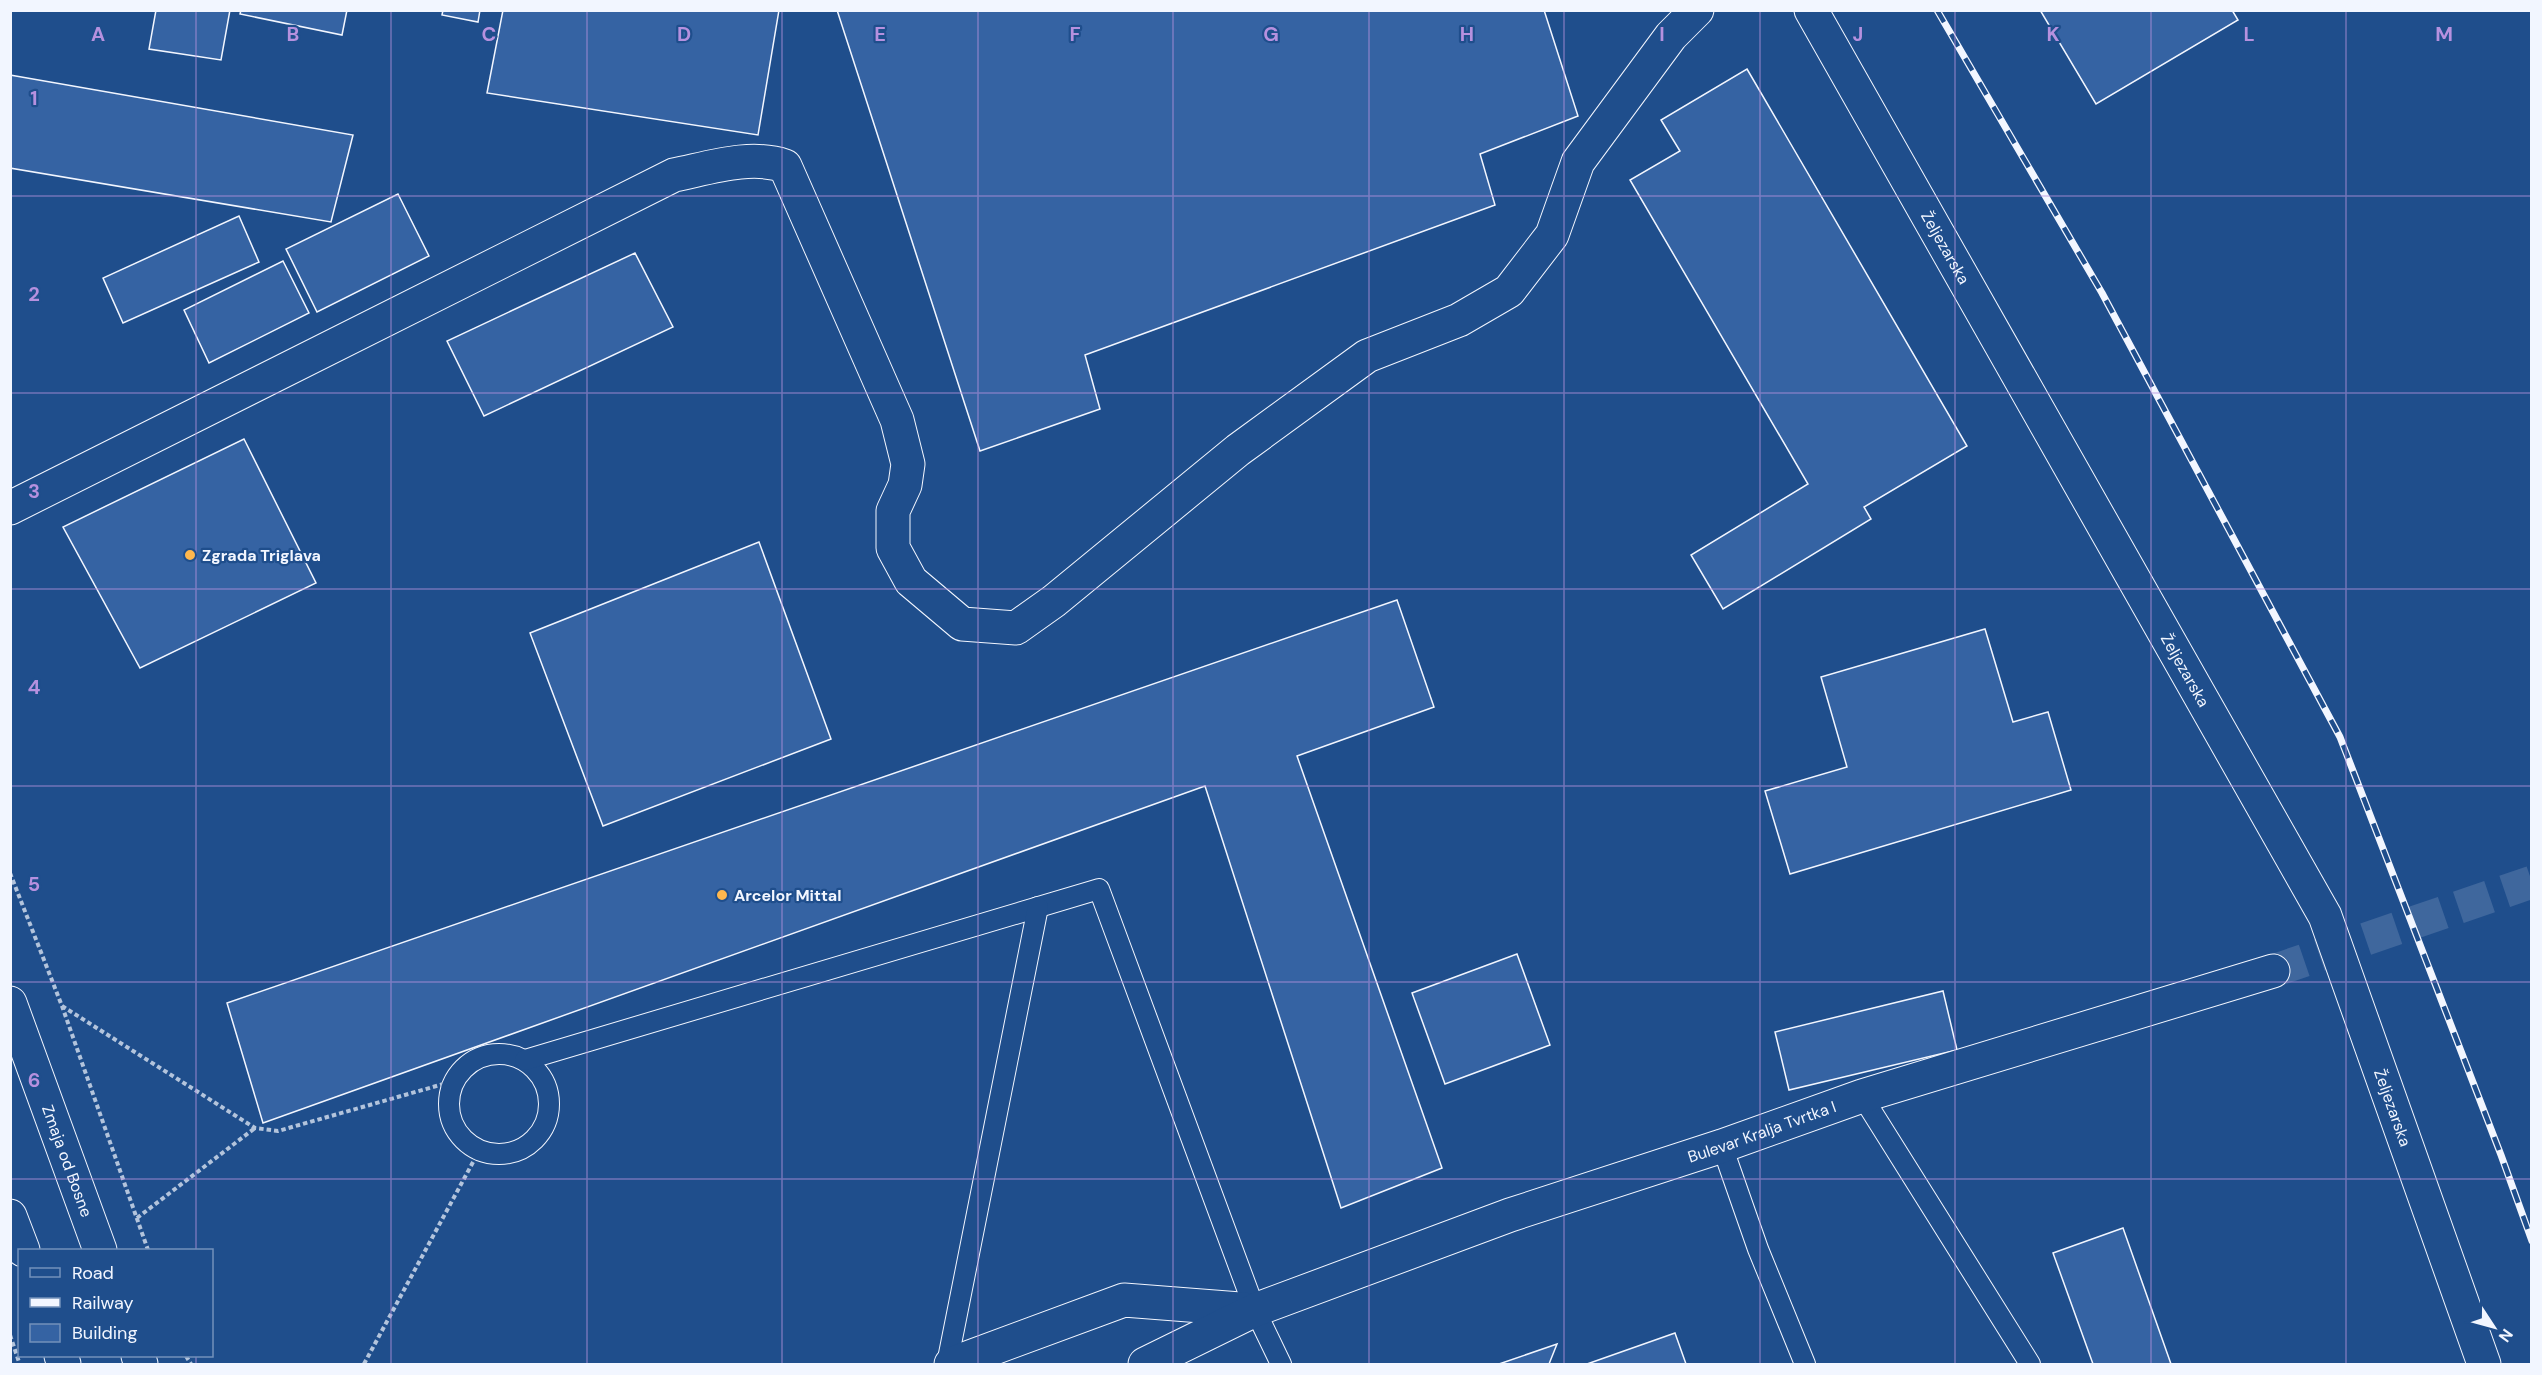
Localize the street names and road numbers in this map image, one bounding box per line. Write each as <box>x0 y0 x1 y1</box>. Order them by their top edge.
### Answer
street label: Željezarska <box>1916 207 1974 288</box>
street label: Željezarska <box>2156 630 2214 711</box>
street label: Željezarska <box>2369 1066 2416 1150</box>
street label: Bulevar Kralja Tvrtka I <box>1685 1096 1839 1167</box>
street label: Zmaja od Bosne <box>37 1102 97 1220</box>

